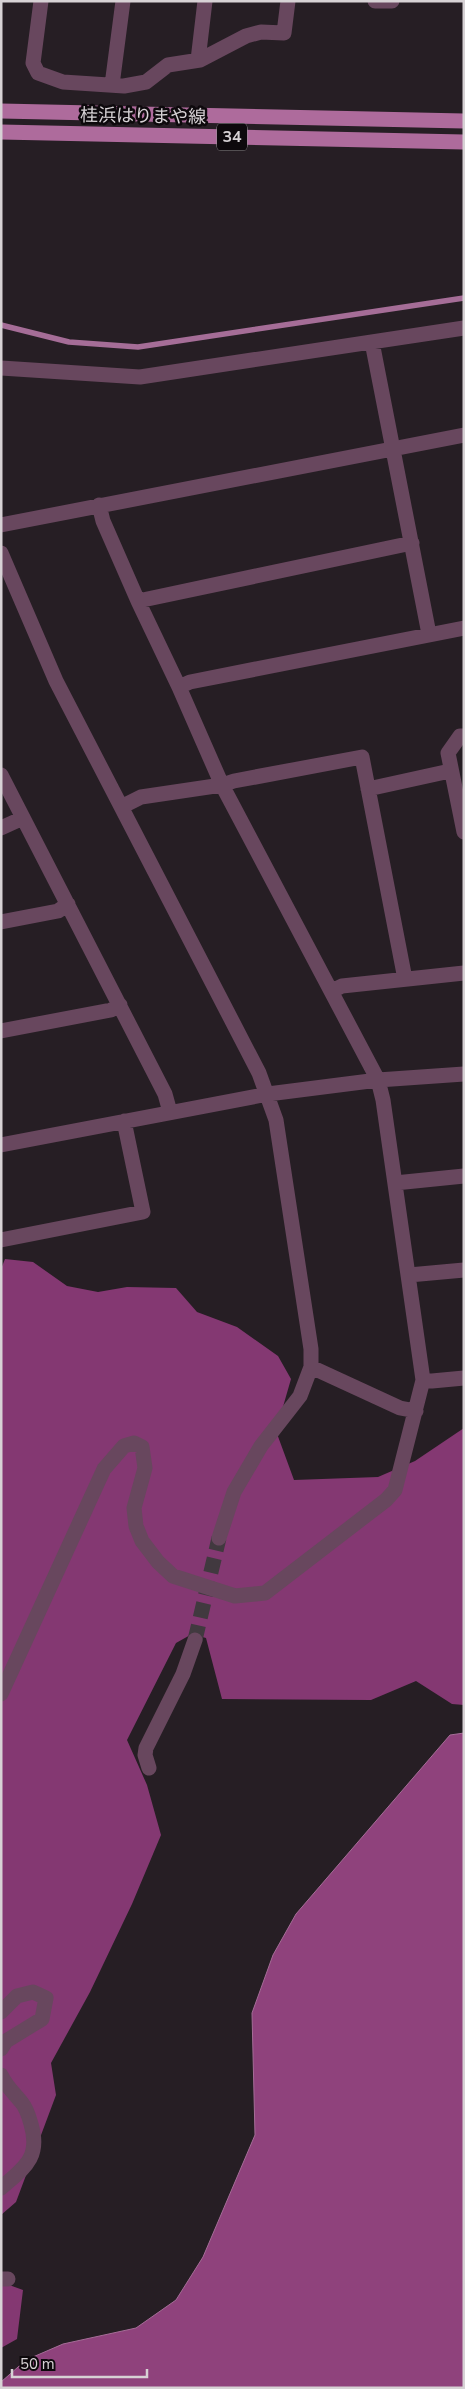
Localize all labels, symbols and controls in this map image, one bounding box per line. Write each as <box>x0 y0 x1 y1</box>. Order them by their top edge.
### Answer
street label: 桂浜はりまや線 <box>80 103 206 129</box>
road number: 34 <box>217 124 247 150</box>
scale bar <box>12 2346 148 2378</box>
text: 50 m <box>20 2354 55 2374</box>

